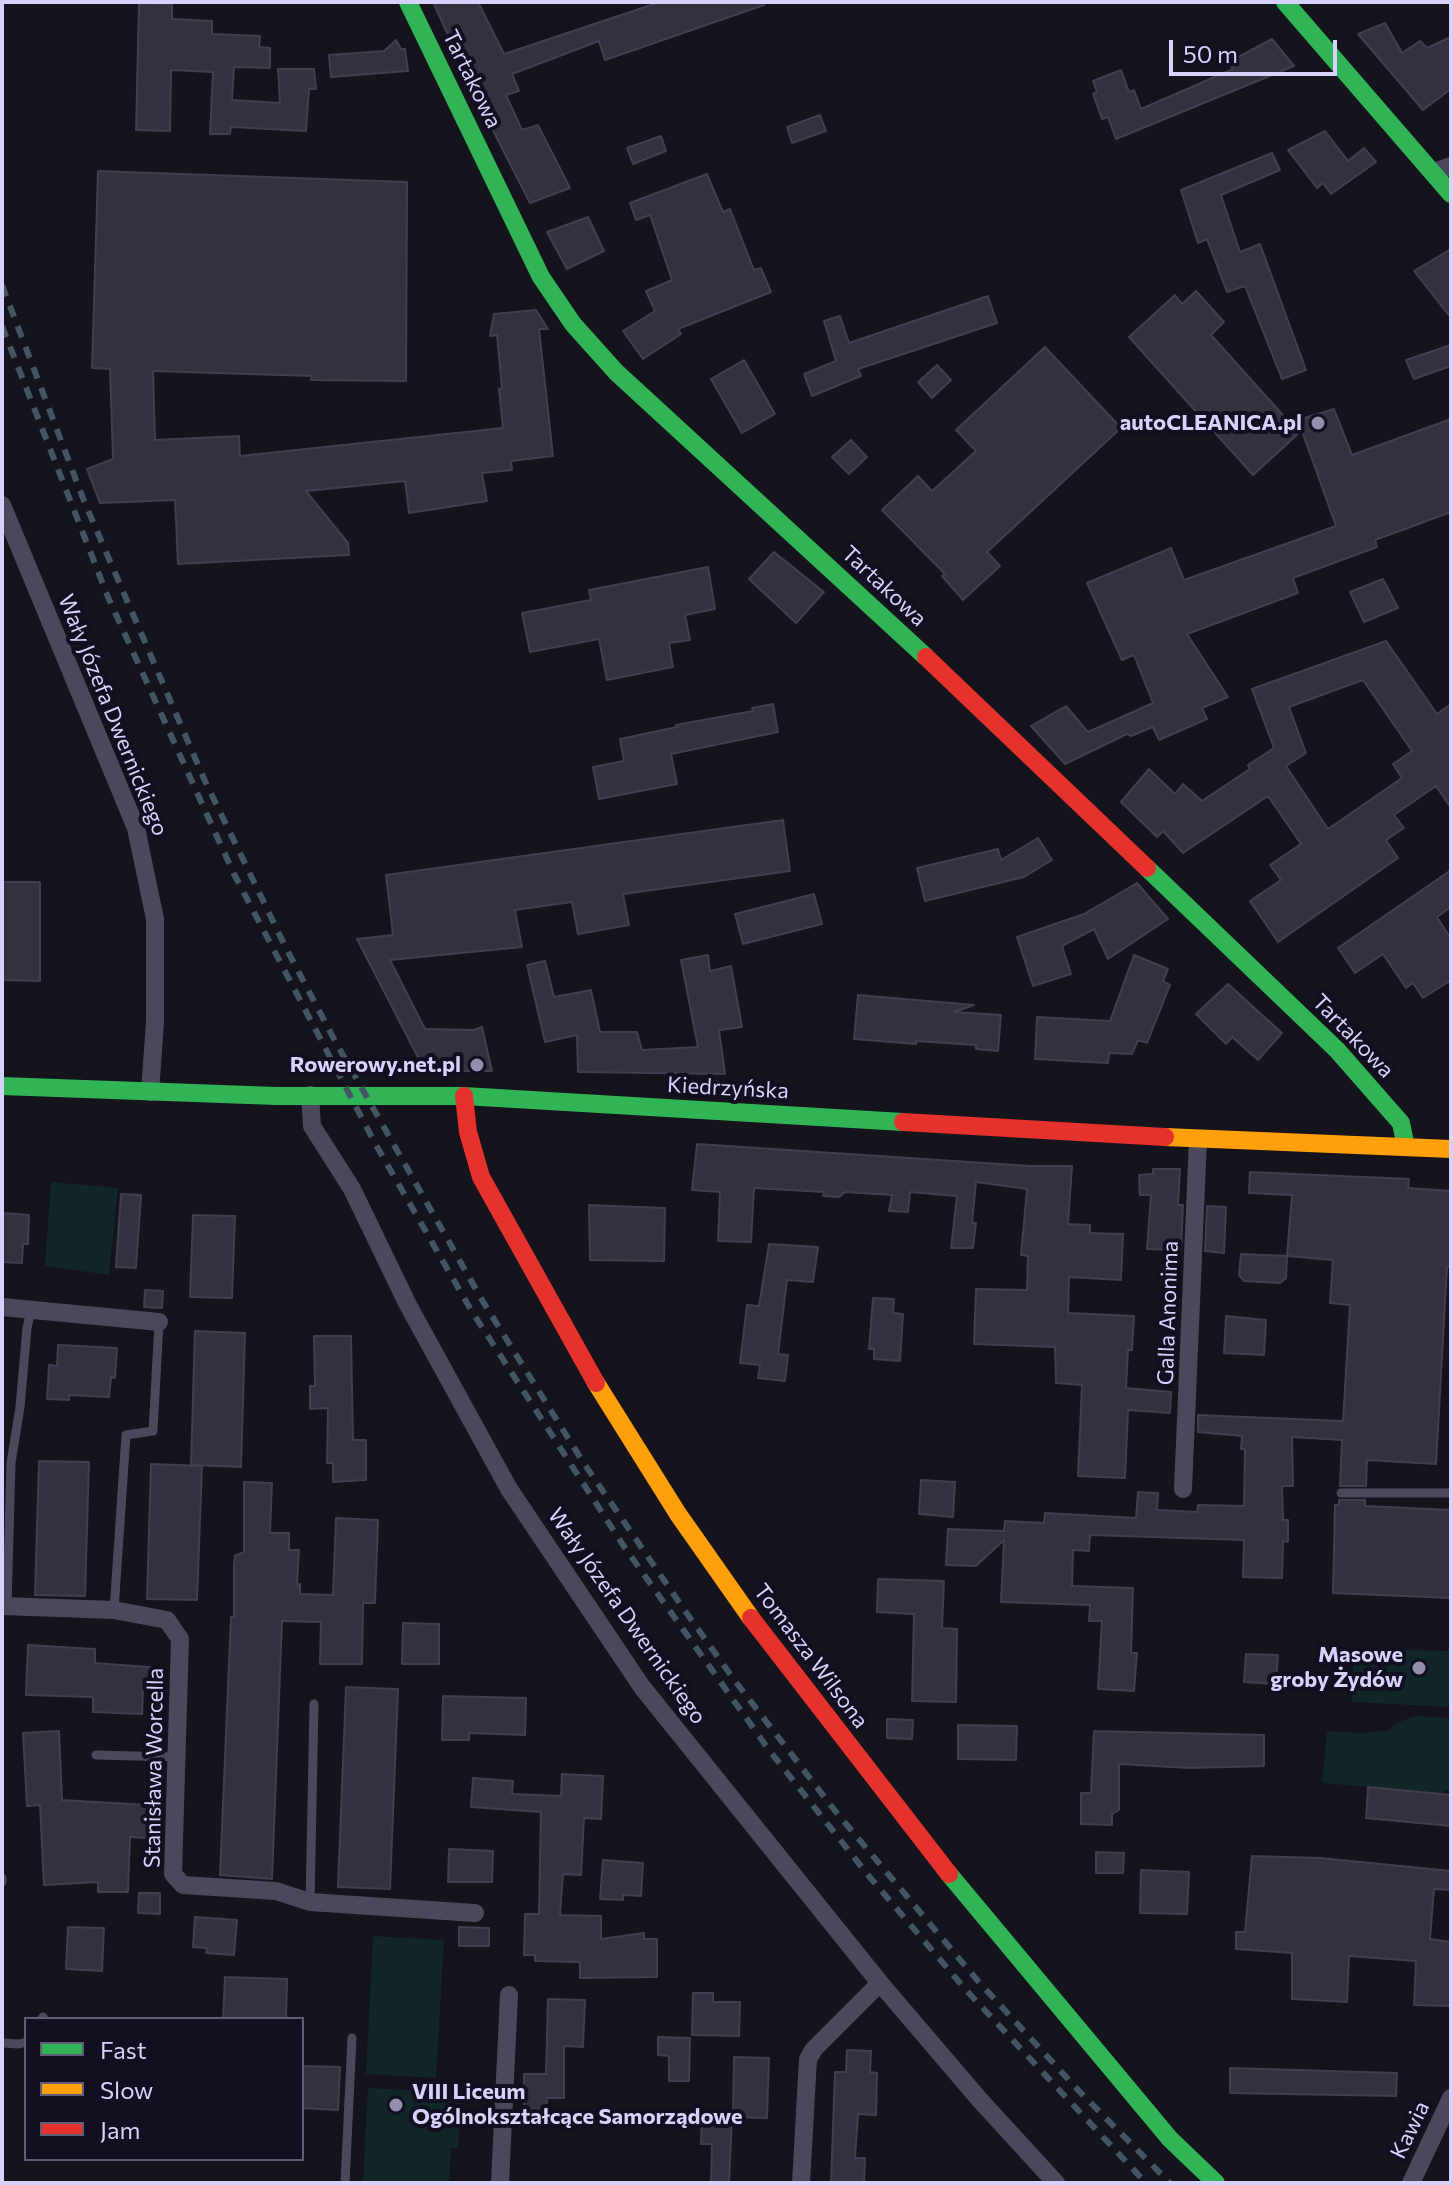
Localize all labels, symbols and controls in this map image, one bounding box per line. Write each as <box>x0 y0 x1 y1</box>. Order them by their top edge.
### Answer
scale bar <box>1173 24 1341 74</box>
street label: Tartakowa <box>437 26 507 132</box>
text: 50 m <box>1183 39 1238 68</box>
place label: autoCLEANICA.pl <box>1120 410 1302 436</box>
marker: autoCLEANICA.pl <box>1309 414 1327 432</box>
street label: Tartakowa <box>836 540 932 632</box>
street label: Wały Józefa Dwernickiego <box>52 590 174 840</box>
street label: Tartakowa <box>1307 989 1399 1083</box>
place label: Rowerowy.net.pl <box>290 1052 461 1078</box>
marker: Rowerowy.net.pl <box>468 1056 486 1074</box>
street label: Kiedrzyńska <box>666 1072 790 1104</box>
street label: Galla Anonima <box>1152 1240 1184 1386</box>
street label: Wały Józefa Dwernickiego <box>542 1503 712 1729</box>
street label: Tomasza Wilsona <box>748 1579 874 1733</box>
place label: Masowe groby Żydów <box>1270 1642 1403 1694</box>
marker: Masowe groby Żydów <box>1410 1659 1428 1677</box>
street label: Stanisława Worcella <box>139 1668 169 1868</box>
legend <box>24 2017 304 2161</box>
text: Fast <box>100 2035 147 2064</box>
text: Slow <box>100 2075 153 2104</box>
place label: VIII Liceum Ogólnokształcące Samorządowe <box>412 2079 742 2130</box>
marker: VIII Liceum Ogólnokształcące Samorządowe <box>387 2096 405 2114</box>
street label: Kawia <box>1385 2097 1435 2163</box>
text: Jam <box>100 2115 140 2144</box>

